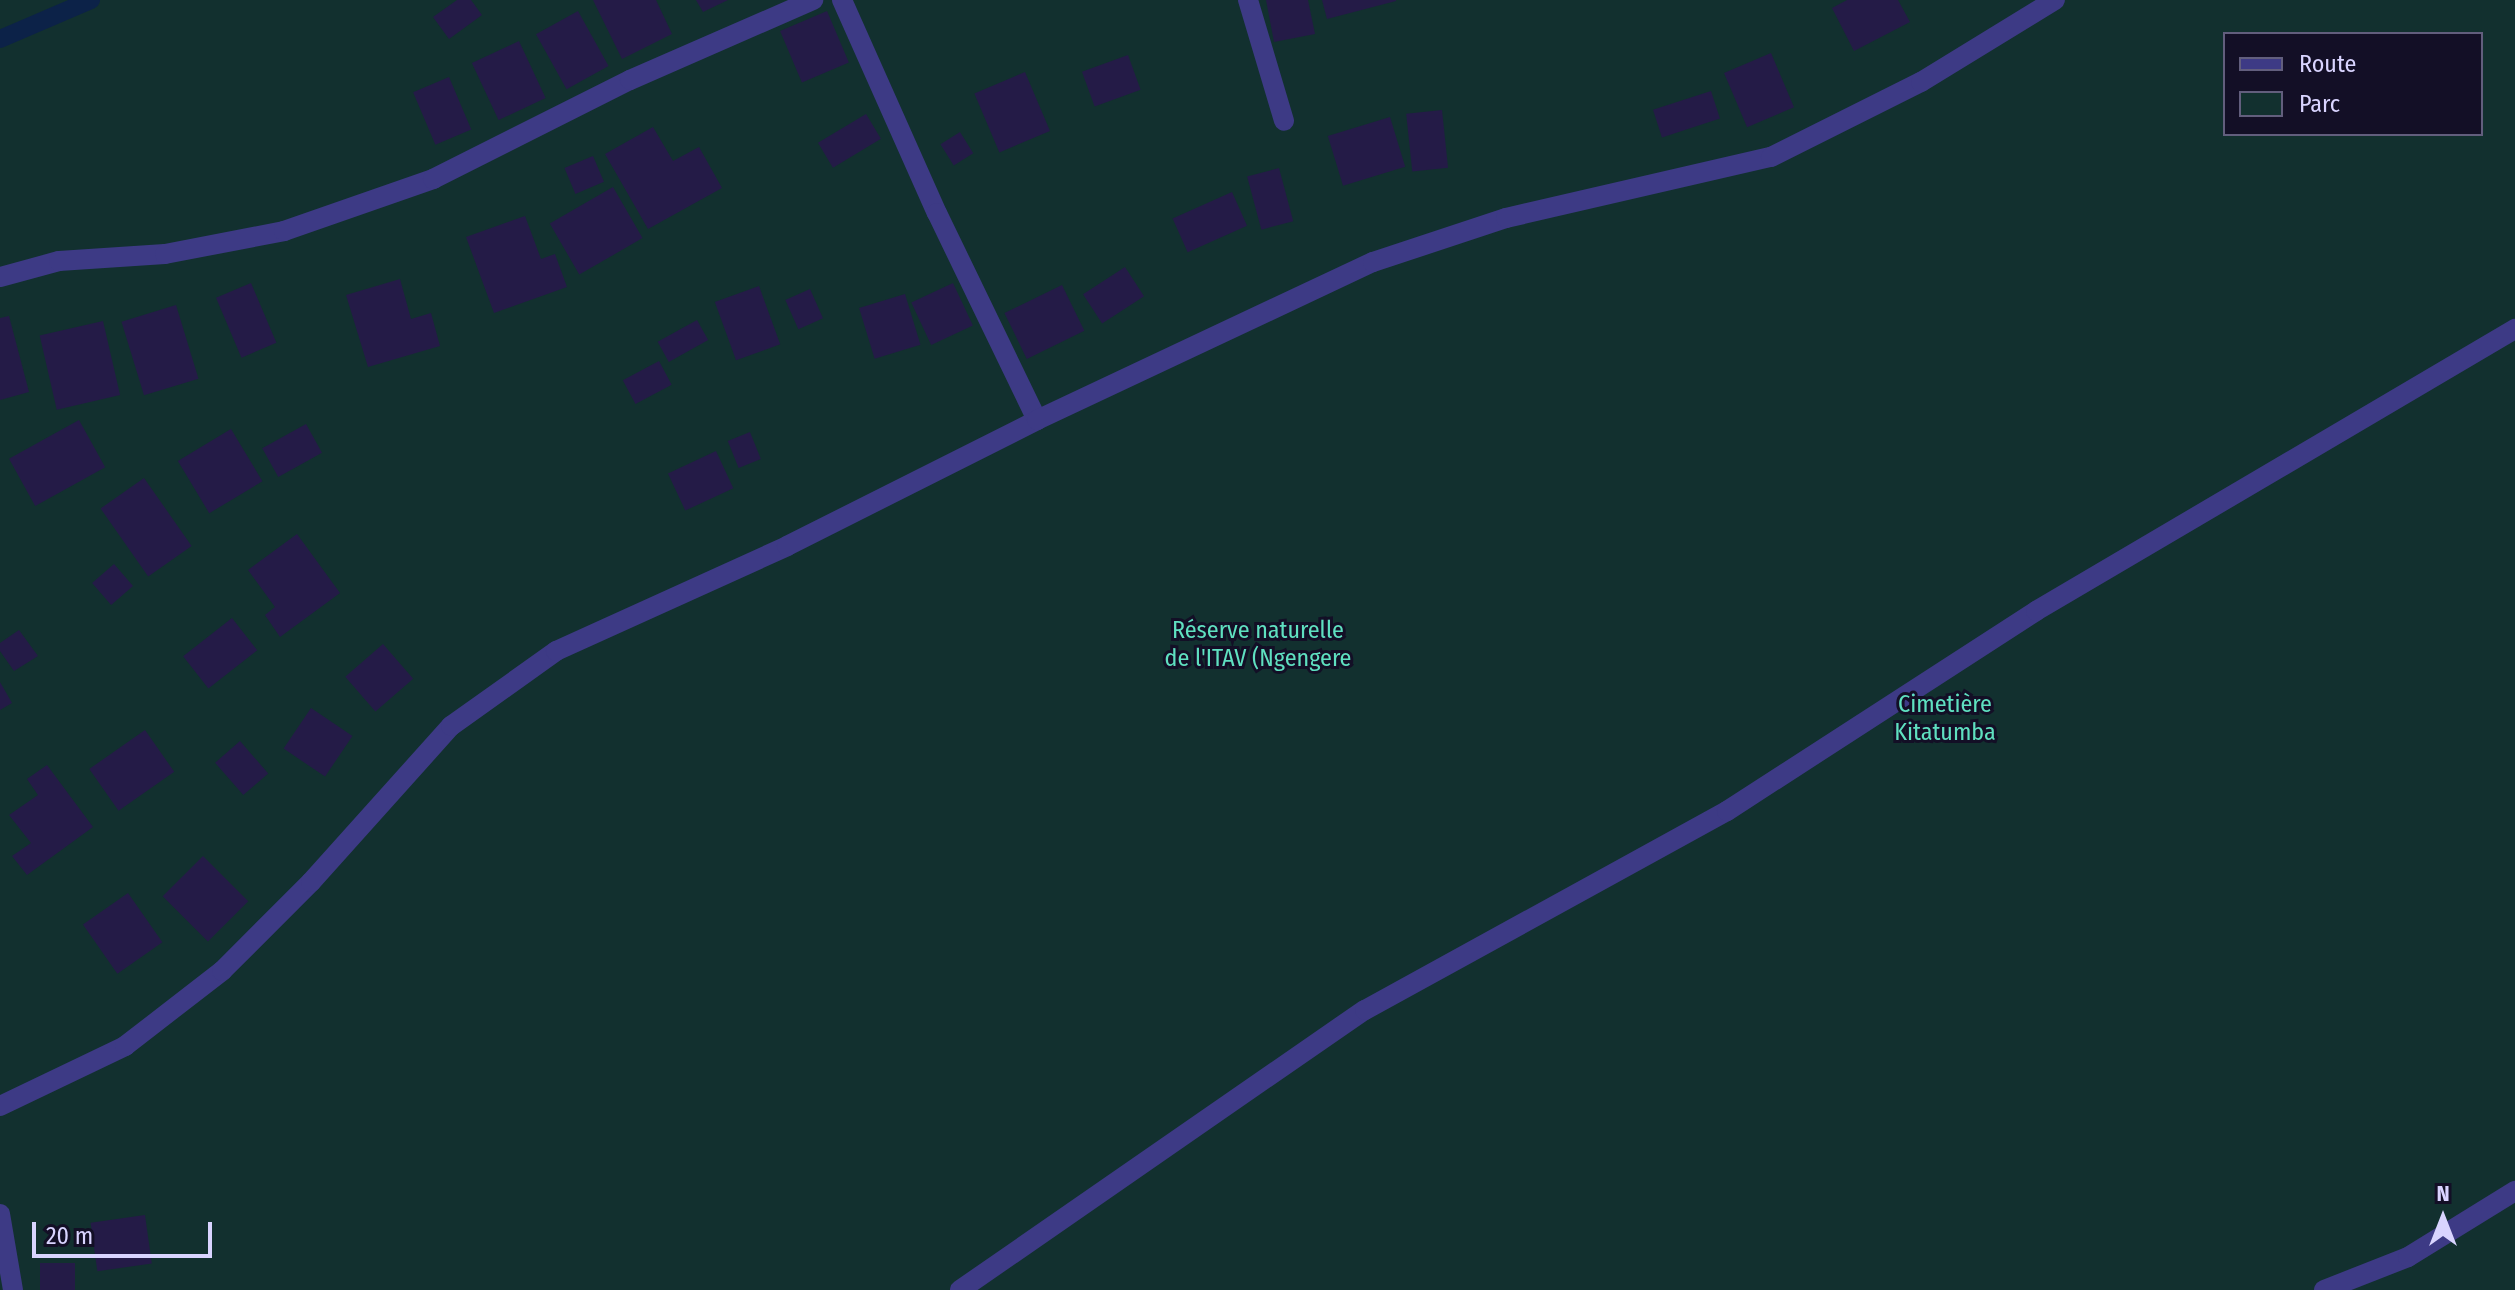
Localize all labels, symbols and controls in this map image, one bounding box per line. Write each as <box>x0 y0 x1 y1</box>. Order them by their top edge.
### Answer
legend <box>2223 32 2483 136</box>
text: Route <box>2299 50 2356 78</box>
text: Parc <box>2299 90 2340 118</box>
park label: Réserve naturelle de l'ITAV (Ngengere <box>1165 617 1351 673</box>
park label: Cimetière Kitatumba <box>1894 691 1996 747</box>
north arrow <box>2403 1178 2483 1258</box>
text: N <box>2436 1180 2450 1207</box>
scale bar <box>36 1206 216 1256</box>
text: 20 m <box>46 1222 93 1250</box>

